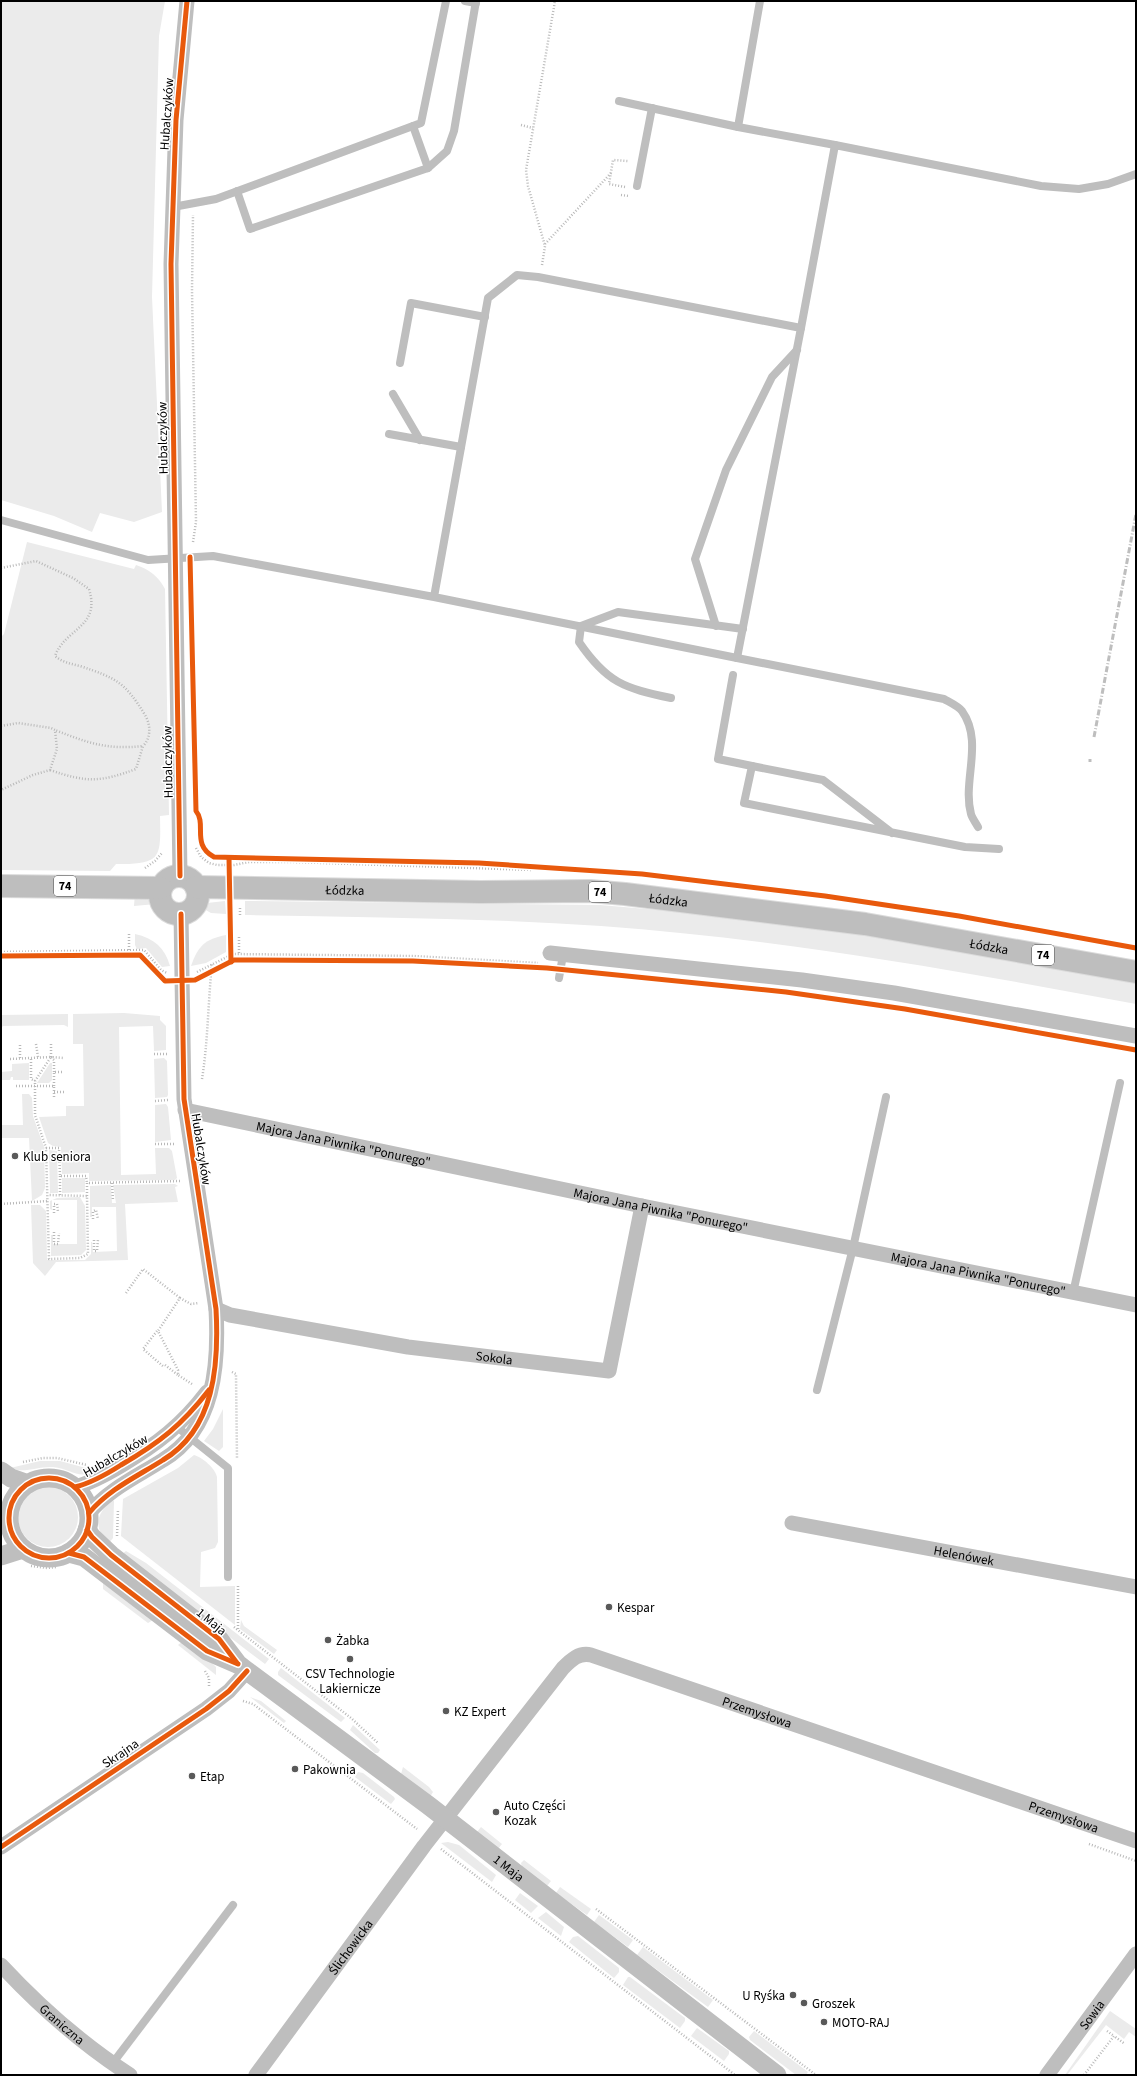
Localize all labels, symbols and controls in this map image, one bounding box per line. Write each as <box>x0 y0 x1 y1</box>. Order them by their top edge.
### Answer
street label: Hubalczyków <box>155 77 179 151</box>
street label: Hubalczyków <box>153 401 173 474</box>
street label: Hubalczyków <box>158 725 178 798</box>
road number: 74 <box>54 876 76 896</box>
street label: Łódzka <box>324 881 365 900</box>
road number: 74 <box>589 882 611 902</box>
street label: Łódzka <box>647 889 689 912</box>
street label: Łódzka <box>967 935 1010 959</box>
road number: 74 <box>1032 945 1054 965</box>
street label: Hubalczyków <box>186 1112 216 1187</box>
street label: Majora Jana Piwnika "Ponurego" <box>255 1117 432 1171</box>
place label: Klub seniora <box>23 1148 91 1166</box>
marker: Klub seniora <box>10 1151 20 1161</box>
street label: Majora Jana Piwnika "Ponurego" <box>572 1184 749 1237</box>
street label: Majora Jana Piwnika "Ponurego" <box>889 1248 1067 1301</box>
street label: Sokola <box>475 1347 514 1369</box>
street label: Hubalczyków <box>80 1430 152 1482</box>
street label: Helenówek <box>932 1542 996 1571</box>
place label: Kespar <box>617 1599 655 1617</box>
marker: Kespar <box>604 1602 614 1612</box>
street label: 1 Maja <box>192 1604 230 1640</box>
place label: Żabka <box>336 1632 369 1650</box>
marker: Żabka <box>323 1635 333 1645</box>
marker: CSV Technologie Lakiernicze <box>345 1654 355 1664</box>
place label: CSV Technologie Lakiernicze <box>305 1665 395 1698</box>
street label: Przemysłowa <box>720 1692 794 1733</box>
place label: KZ Expert <box>454 1703 507 1721</box>
marker: KZ Expert <box>441 1706 451 1716</box>
street label: Skrajna <box>99 1735 143 1773</box>
place label: Pakownia <box>303 1761 356 1779</box>
marker: Pakownia <box>290 1764 300 1774</box>
place label: Etap <box>200 1768 224 1786</box>
marker: Etap <box>187 1771 197 1781</box>
place label: Auto Części Kozak <box>504 1797 566 1830</box>
street label: Przemysłowa <box>1026 1797 1101 1838</box>
marker: Auto Części Kozak <box>491 1807 501 1817</box>
street label: 1 Maja <box>489 1851 528 1886</box>
street label: Ślichowicka <box>324 1916 377 1979</box>
place label: U Ryśka <box>742 1987 785 2005</box>
marker: U Ryśka <box>788 1990 798 2000</box>
place label: Groszek <box>812 1995 856 2013</box>
street label: Sowia <box>1075 1997 1109 2034</box>
marker: Groszek <box>799 1998 809 2008</box>
street label: Graniczna <box>35 2000 88 2049</box>
place label: MOTO-RAJ <box>832 2014 890 2032</box>
marker: MOTO-RAJ <box>819 2017 829 2027</box>

